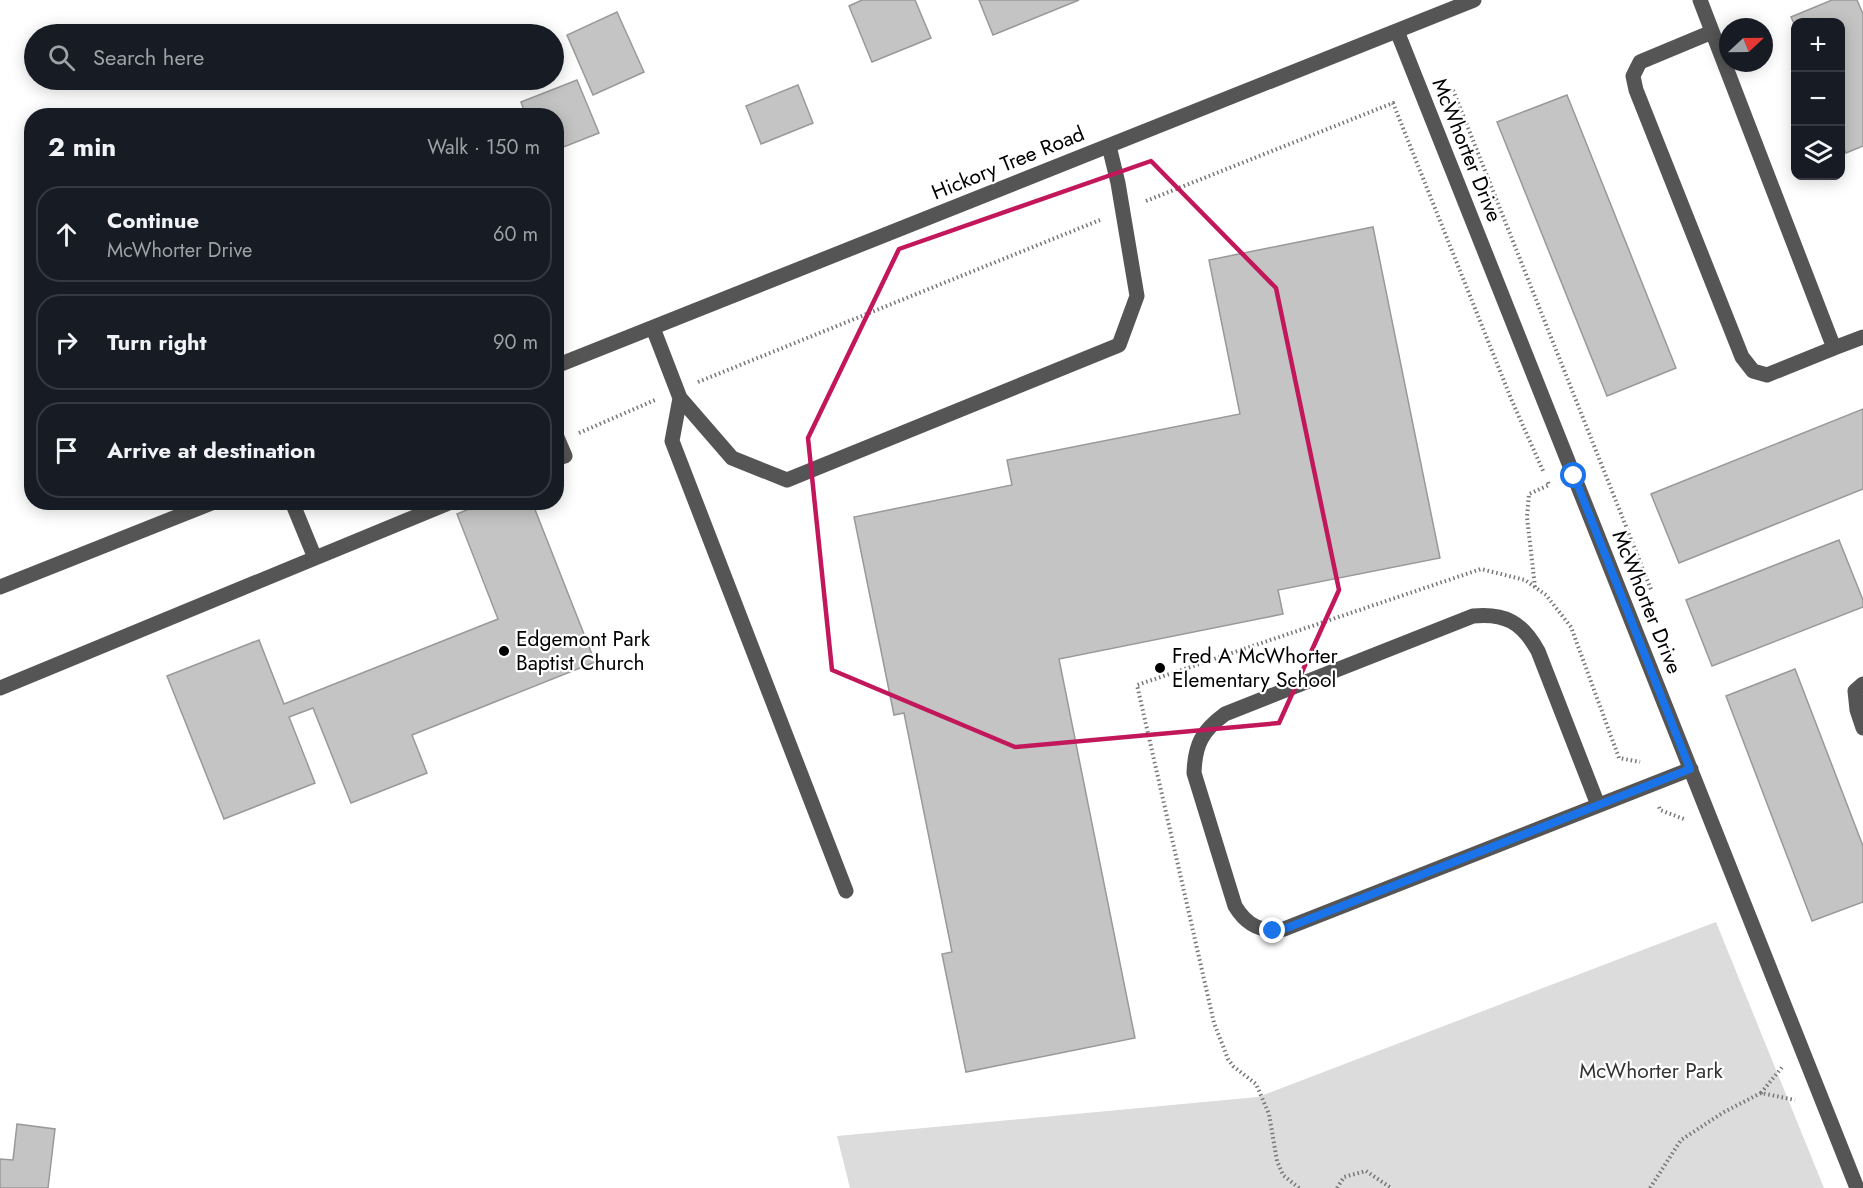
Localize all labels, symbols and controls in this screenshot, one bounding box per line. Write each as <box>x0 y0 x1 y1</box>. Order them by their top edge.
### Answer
north arrow <box>1719 18 1773 72</box>
map controls <box>1791 18 1845 180</box>
button: + <box>1791 18 1845 72</box>
search box <box>24 24 564 90</box>
icon: search <box>45 41 78 74</box>
text: Search here <box>93 41 204 73</box>
button: − <box>1791 72 1845 126</box>
street label: McWhorter Drive <box>1425 74 1510 226</box>
street label: Hickory Tree Road <box>927 119 1089 207</box>
button: layers <box>1791 126 1845 180</box>
text: 2 min <box>48 128 116 166</box>
text: Walk · 150 m <box>427 133 540 162</box>
text: Continue <box>107 204 199 236</box>
icon: ahead <box>50 218 83 251</box>
text: 60 m <box>493 220 538 249</box>
text: McWhorter Drive <box>107 236 252 265</box>
icon: right <box>50 326 83 359</box>
text: Turn right <box>107 326 207 358</box>
text: 90 m <box>493 328 538 357</box>
icon: arrive <box>50 434 83 467</box>
text: Arrive at destination <box>107 434 316 466</box>
route start <box>1560 462 1586 488</box>
street label: McWhorter Drive <box>1605 526 1690 678</box>
place label: Edgemont Park Baptist Church <box>516 624 651 678</box>
place label: Fred A McWhorter Elementary School <box>1172 641 1339 695</box>
marker: Edgemont Park Baptist Church <box>497 644 511 658</box>
marker: Fred A McWhorter Elementary School <box>1153 661 1167 675</box>
route end <box>1259 917 1285 943</box>
park label: McWhorter Park <box>1579 1056 1723 1086</box>

